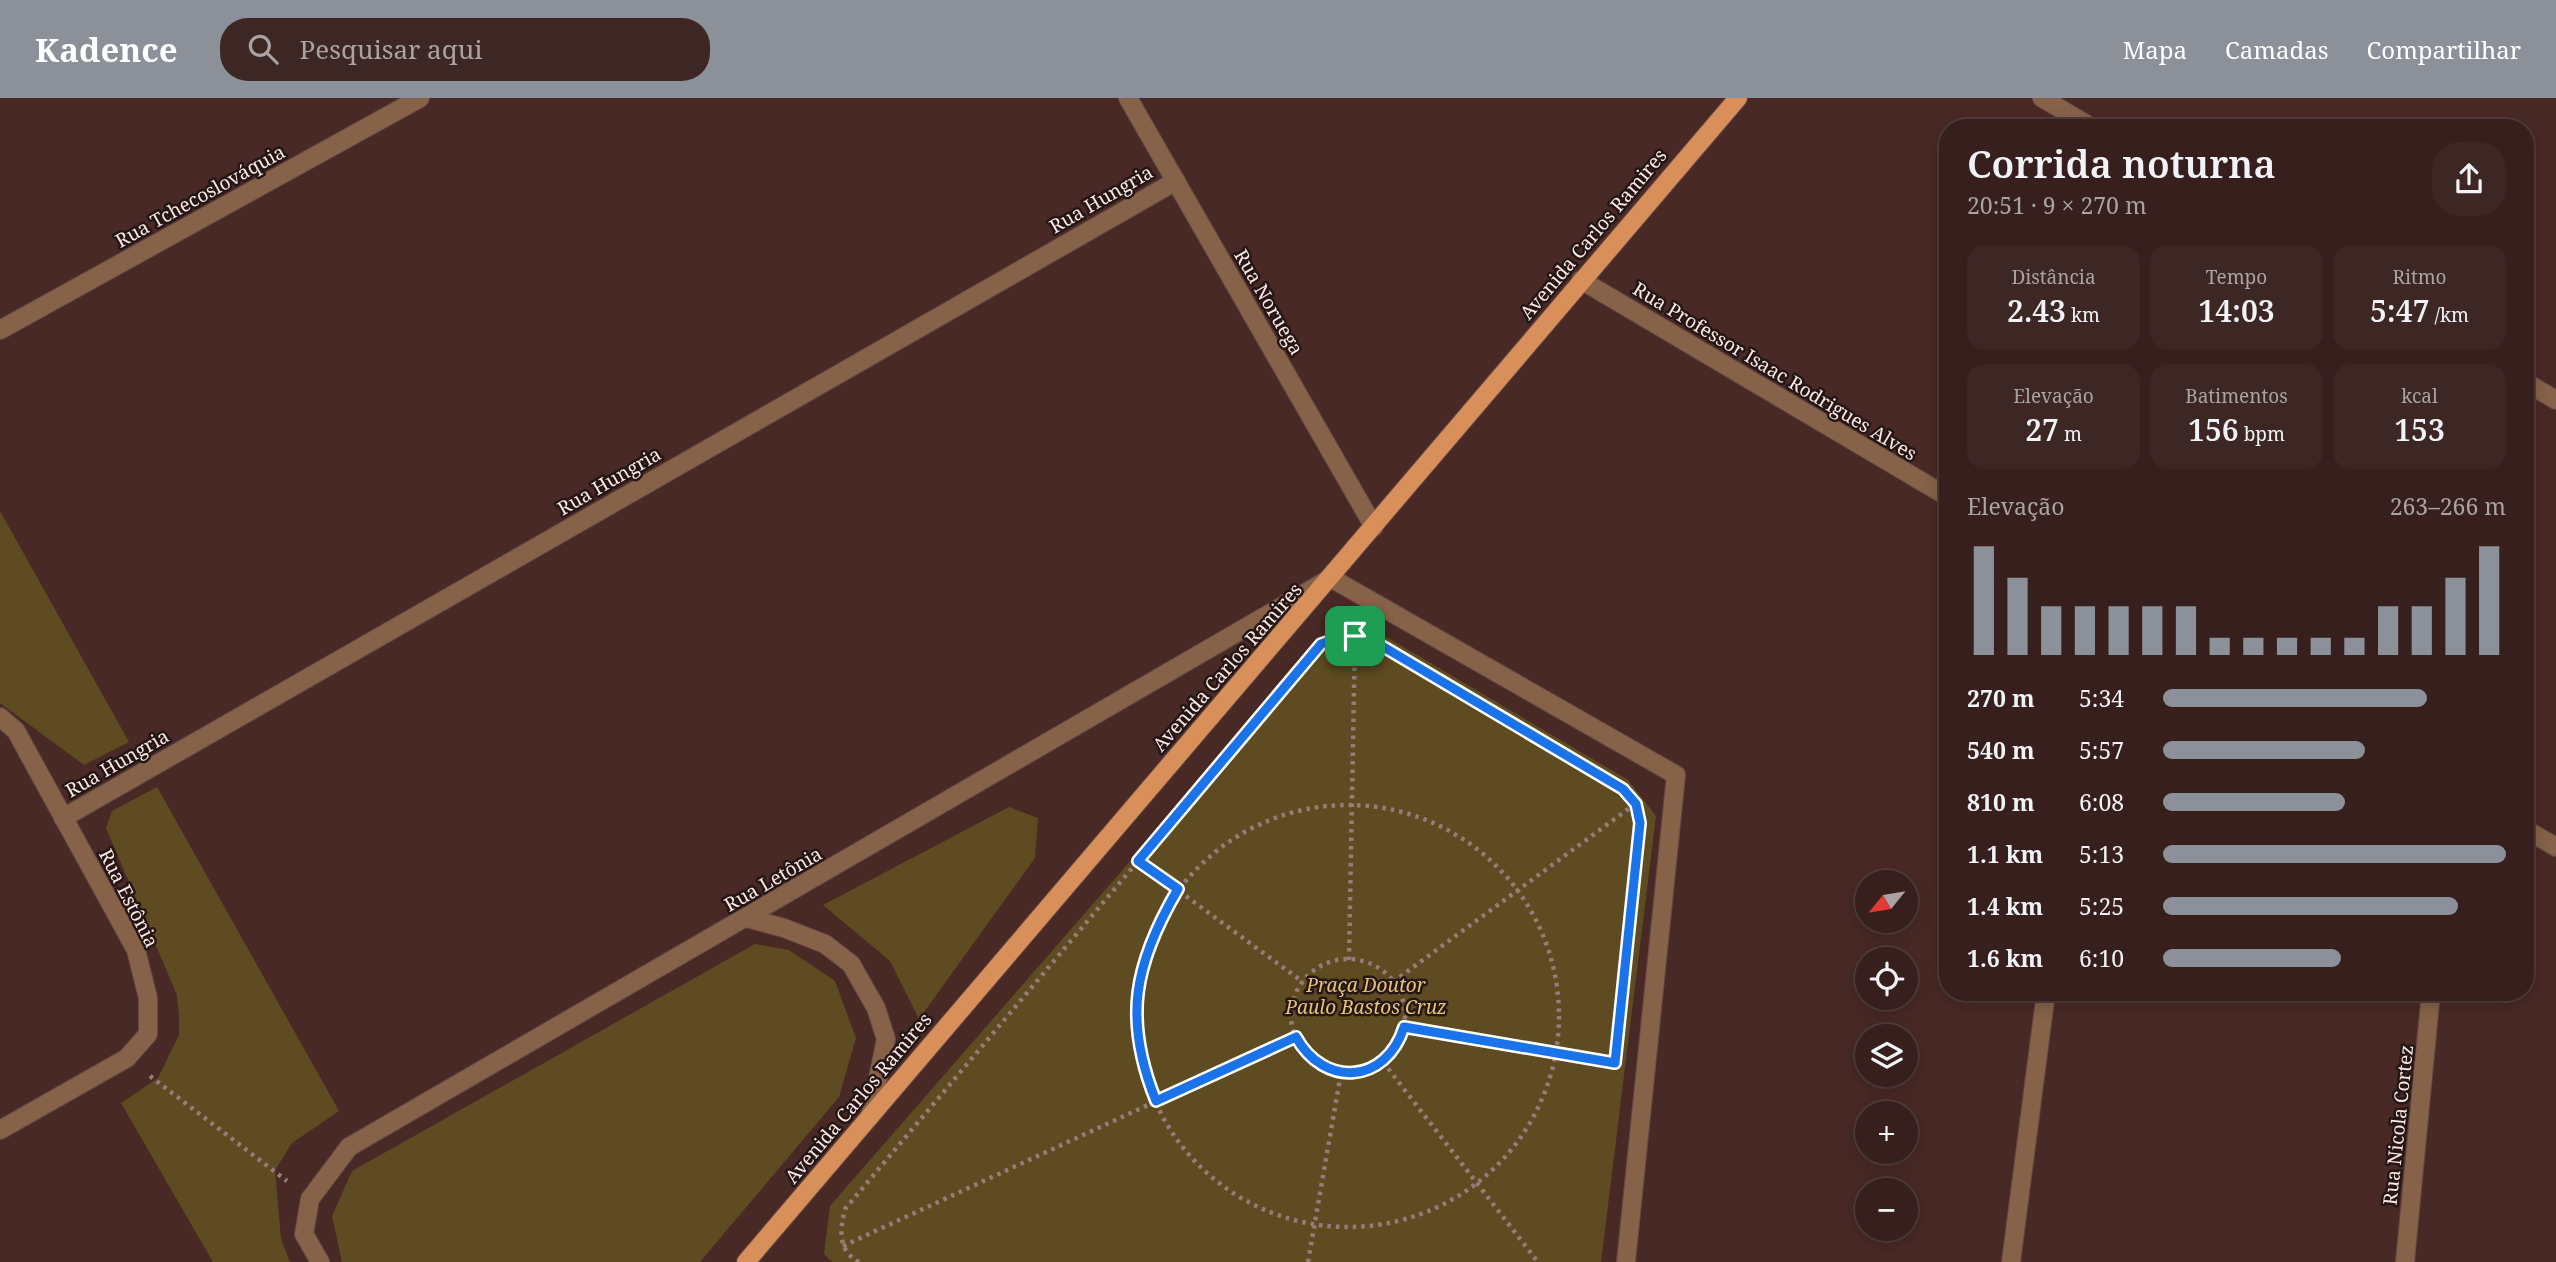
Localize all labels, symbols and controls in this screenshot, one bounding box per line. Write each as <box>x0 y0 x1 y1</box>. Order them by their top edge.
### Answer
search box <box>220 18 710 81</box>
text: Kadence <box>35 27 178 72</box>
icon: search <box>244 30 282 68</box>
text: Pesquisar aqui <box>300 31 483 67</box>
text: Mapa <box>2123 33 2187 66</box>
text: Camadas <box>2225 33 2329 66</box>
text: Compartilhar <box>2367 33 2521 66</box>
text: Corrida noturna <box>1967 137 2276 189</box>
street label: Rua Tchecoslováquia <box>110 138 290 254</box>
button: share <box>2432 142 2506 216</box>
street label: Avenida Carlos Ramires <box>1514 143 1672 325</box>
street label: Rua Hungria <box>1044 159 1158 239</box>
text: 20:51 · 9 × 270 m <box>1967 189 2147 221</box>
street label: Rua Noruega <box>1228 245 1310 359</box>
text: Distância <box>2011 264 2096 290</box>
text: Tempo <box>2206 264 2267 290</box>
text: Ritmo <box>2392 264 2447 290</box>
street label: Rua Professor Isaac Rodrigues Alves <box>1628 276 1922 466</box>
text: 2.43 <box>2007 290 2066 331</box>
text: 14:03 <box>2198 290 2275 331</box>
text: 5:47 <box>2370 290 2430 331</box>
text: km <box>2066 302 2100 328</box>
text: /km <box>2430 302 2469 328</box>
text: Elevação <box>2013 383 2094 409</box>
text: Batimentos <box>2185 383 2288 409</box>
text: kcal <box>2401 383 2438 409</box>
text: 27 <box>2025 409 2059 450</box>
text: 156 <box>2188 409 2239 450</box>
text: 153 <box>2394 409 2445 450</box>
text: m <box>2059 421 2082 447</box>
text: bpm <box>2239 421 2285 447</box>
street label: Rua Hungria <box>552 441 666 521</box>
text: Elevação <box>1967 490 2065 522</box>
text: 263–266 m <box>2390 490 2506 522</box>
street label: Avenida Carlos Ramires <box>1146 577 1308 757</box>
pin <box>1325 606 1385 666</box>
icon: arrive <box>1336 617 1374 655</box>
text: 270 m <box>1967 682 2035 714</box>
text: 5:34 <box>2079 682 2124 714</box>
street label: Rua Hungria <box>60 723 174 803</box>
text: 540 m <box>1967 734 2035 766</box>
text: 5:57 <box>2079 734 2124 766</box>
text: 810 m <box>1967 786 2035 818</box>
text: 6:08 <box>2079 786 2124 818</box>
text: 1.1 km <box>1967 838 2043 870</box>
text: 5:13 <box>2079 838 2124 870</box>
street label: Rua Letônia <box>719 841 827 917</box>
street label: Rua Estônia <box>93 844 165 952</box>
north arrow <box>1855 870 1918 933</box>
map controls <box>1855 870 1918 1241</box>
text: 1.4 km <box>1967 890 2043 922</box>
text: 5:25 <box>2079 890 2124 922</box>
text: 1.6 km <box>1967 942 2043 974</box>
text: 6:10 <box>2079 942 2124 974</box>
button: locate <box>1855 947 1918 1010</box>
park label: Praça Doutor Paulo Bastos Cruz <box>1284 972 1447 1020</box>
street label: Avenida Carlos Ramires <box>779 1007 937 1189</box>
button: layers <box>1855 1024 1918 1087</box>
street label: Rua Nicola Cortez <box>2377 1044 2419 1206</box>
button: + <box>1855 1101 1918 1164</box>
button: − <box>1855 1178 1918 1241</box>

